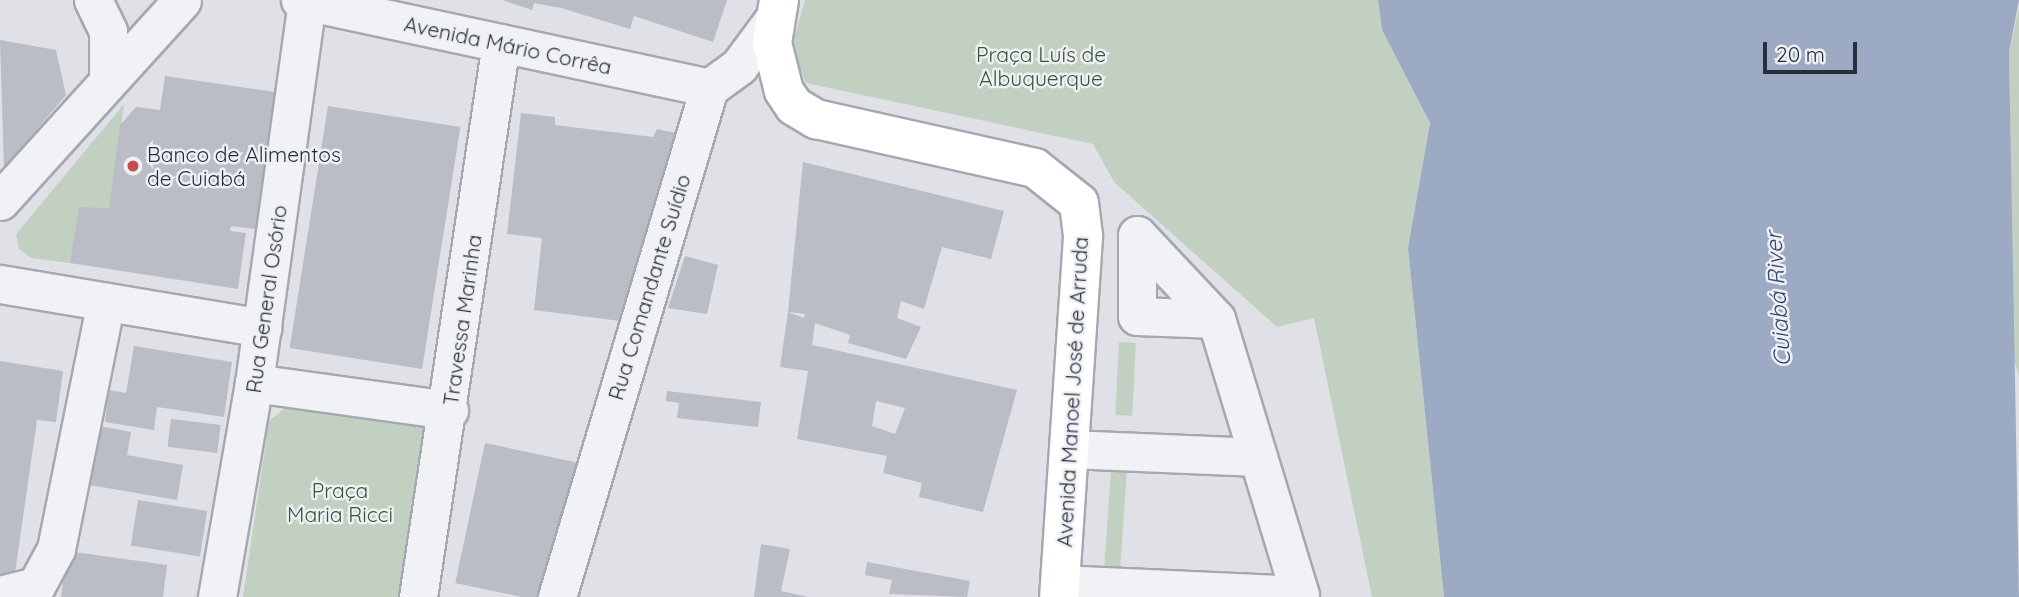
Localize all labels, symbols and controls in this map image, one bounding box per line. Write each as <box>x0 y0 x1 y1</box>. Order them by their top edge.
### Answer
street label: Avenida Mário Corrêa <box>402 11 614 79</box>
scale bar <box>1767 28 1862 72</box>
park label: Praça Luís de Albuquerque <box>976 41 1106 91</box>
text: 20 m <box>1776 41 1825 67</box>
place label: Banco de Alimentos de Cuiabá <box>147 141 341 191</box>
marker: Banco de Alimentos de Cuiabá <box>125 158 141 174</box>
street label: Rua Comandante Suídio <box>603 171 695 403</box>
street label: Rua General Osório <box>240 203 292 395</box>
water label: Cuiabá River <box>1760 231 1796 367</box>
street label: Travessa Marinha <box>438 233 486 407</box>
street label: Avenida Manoel José de Arruda <box>1051 236 1093 548</box>
park label: Praça Maria Ricci <box>287 477 393 527</box>

